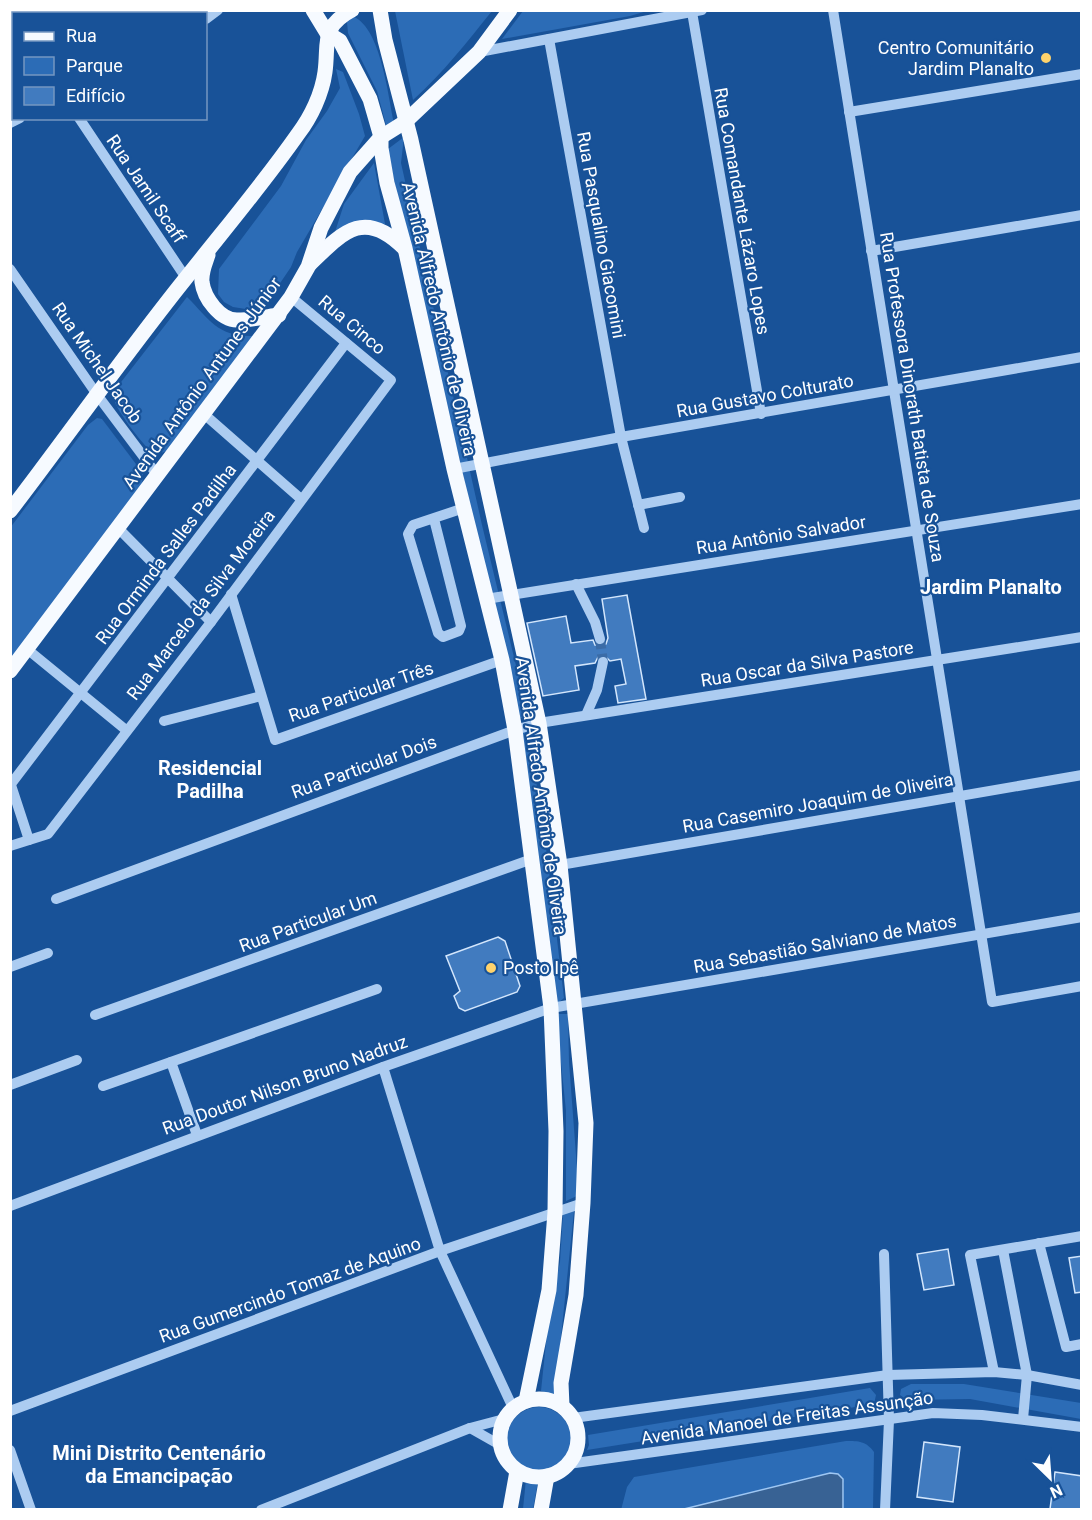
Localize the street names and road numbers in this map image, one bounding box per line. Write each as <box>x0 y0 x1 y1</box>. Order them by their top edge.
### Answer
street label: Rua Comandante Lázaro Lopes <box>710 86 775 336</box>
street label: Rua Jamil Scaff <box>102 130 191 248</box>
street label: Rua Pasqualino Giacomini <box>573 130 630 340</box>
street label: Avenida Alfredo Antônio de Oliveira <box>398 180 481 458</box>
street label: Rua Professora Dinorath Batista de Souza <box>876 230 949 563</box>
street label: Avenida Antônio Antunes Júnior <box>118 273 285 493</box>
street label: Rua Cinco <box>315 291 390 359</box>
street label: Rua Michel Jacob <box>48 298 147 427</box>
street label: Rua Gustavo Colturato <box>675 370 855 421</box>
street label: Rua Orminda Salles Padilha <box>91 459 240 648</box>
street label: Rua Marcelo da Silva Moreira <box>122 505 279 704</box>
street label: Rua Antônio Salvador <box>694 511 867 558</box>
street label: Rua Oscar da Silva Pastore <box>699 636 915 691</box>
street label: Avenida Alfredo Antônio de Oliveira <box>512 655 571 937</box>
street label: Rua Particular Três <box>286 657 436 726</box>
street label: Rua Particular Dois <box>288 731 439 803</box>
street label: Rua Casemiro Joaquim de Oliveira <box>681 768 955 837</box>
street label: Rua Particular Um <box>236 887 379 956</box>
street label: Rua Sebastião Salviano de Matos <box>692 910 958 977</box>
street label: Rua Doutor Nilson Bruno Nadruz <box>160 1030 410 1139</box>
street label: Rua Gumercindo Tomaz de Aquino <box>156 1232 423 1347</box>
street label: Avenida Manoel de Freitas Assunção <box>639 1387 935 1448</box>

